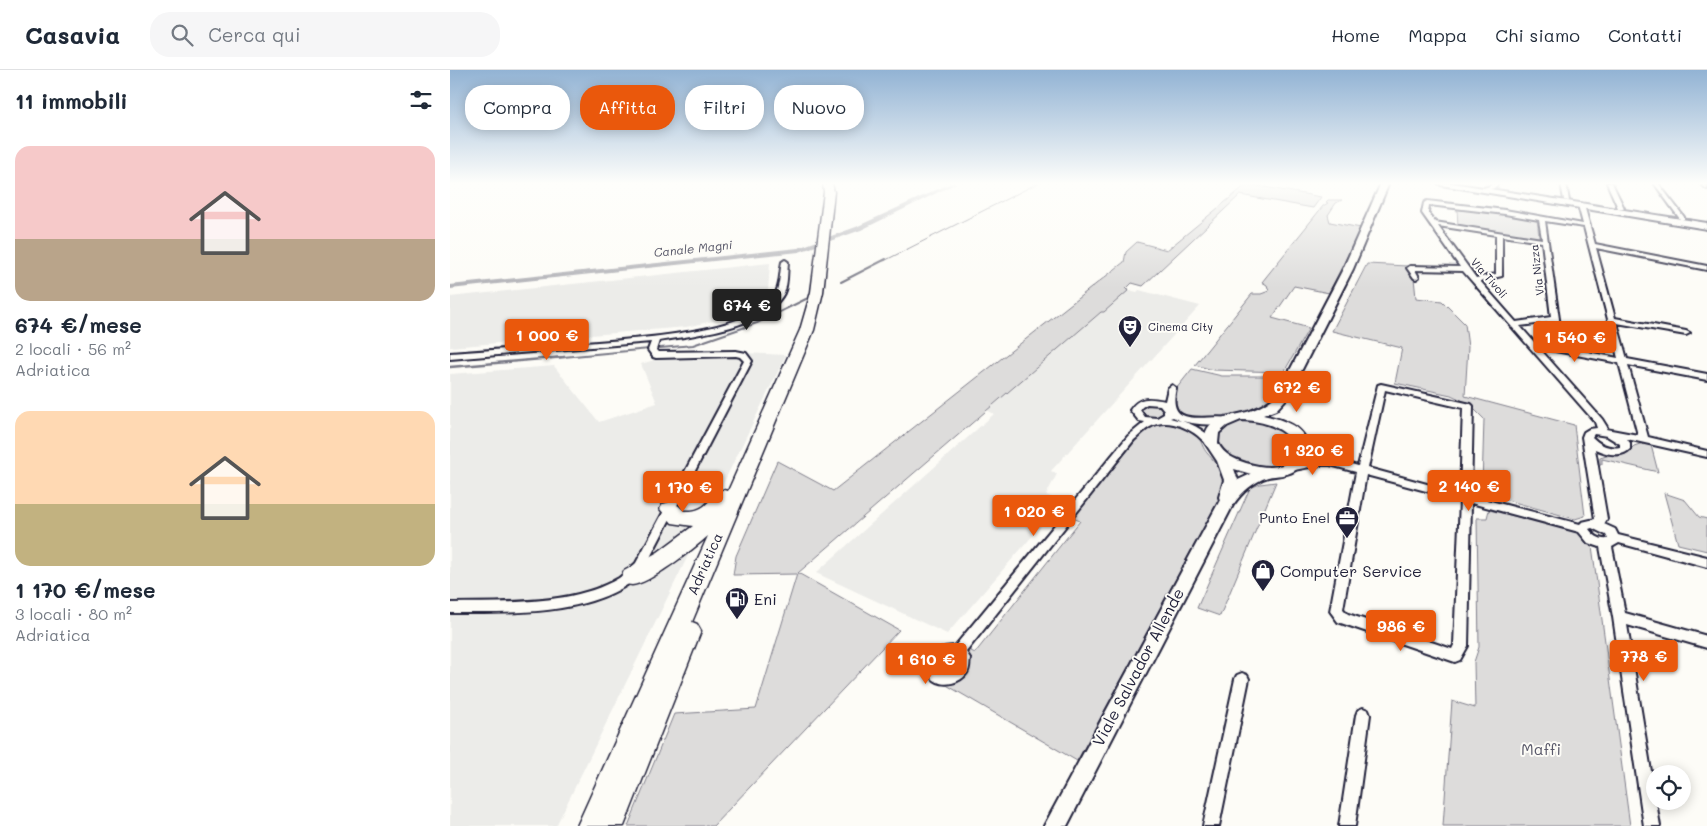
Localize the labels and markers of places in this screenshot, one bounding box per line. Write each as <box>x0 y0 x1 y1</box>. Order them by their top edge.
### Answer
pin: 674 € <box>712 288 782 331</box>
theatre icon: Cinema City <box>1117 314 1143 348</box>
pin: 1 000 € <box>501 318 593 361</box>
place label: Cinema City <box>1148 319 1213 334</box>
pin: 1 540 € <box>1529 320 1621 363</box>
pin: 672 € <box>1262 370 1332 413</box>
pin: 1 320 € <box>1267 434 1359 476</box>
pin: 1 170 € <box>637 470 729 513</box>
pin: 2 140 € <box>1423 470 1515 512</box>
pin: 1 020 € <box>988 494 1080 537</box>
office icon: Punto Enel <box>1334 505 1360 539</box>
place label: Punto Enel <box>1259 508 1330 527</box>
shop icon: Computer Service <box>1250 558 1276 592</box>
place label: Computer Service <box>1280 560 1422 581</box>
fuel station icon: Eni <box>724 586 750 620</box>
place label: Eni <box>754 588 777 609</box>
pin: 986 € <box>1366 610 1436 652</box>
pin: 778 € <box>1609 640 1679 682</box>
pin: 1 610 € <box>880 642 972 685</box>

